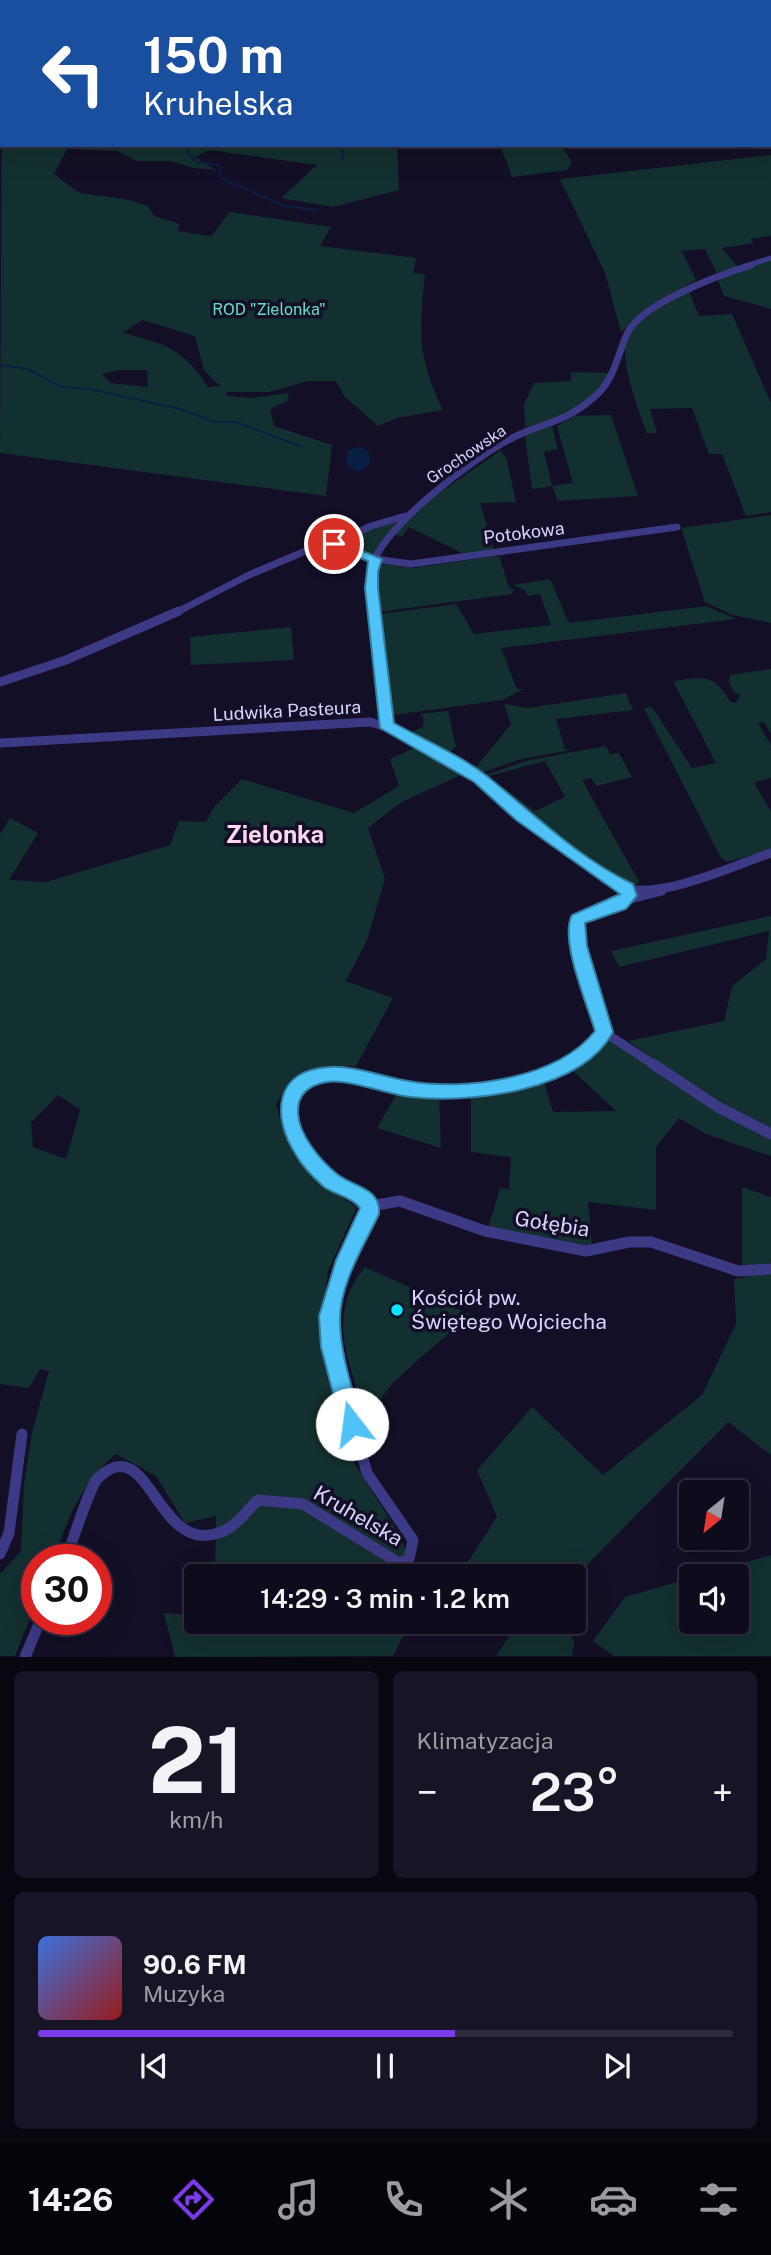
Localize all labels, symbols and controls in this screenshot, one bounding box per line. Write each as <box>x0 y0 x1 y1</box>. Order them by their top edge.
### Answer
text: 150 m <box>143 26 284 84</box>
icon: left <box>28 28 119 119</box>
text: Kruhelska <box>143 85 293 122</box>
park label: ROD "Zielonka" <box>212 300 326 319</box>
street label: Grochowska <box>423 421 510 488</box>
pin <box>304 514 364 574</box>
street label: Potokowa <box>482 517 566 548</box>
icon: arrive <box>315 525 353 563</box>
street label: Ludwika Pasteura <box>212 696 362 725</box>
district label: Zielonka <box>226 820 324 848</box>
street label: Gołębia <box>513 1205 591 1242</box>
place label: Kościół pw. Świętego Wojciecha <box>411 1285 607 1334</box>
marker: Kościół pw. Świętego Wojciecha <box>389 1302 405 1318</box>
position arrow <box>315 1387 389 1461</box>
street label: Kruhelska <box>309 1480 407 1551</box>
north arrow <box>679 1480 749 1550</box>
map controls <box>679 1480 749 1634</box>
speed limit sign: 30 <box>21 1544 112 1635</box>
button: sound <box>679 1564 749 1634</box>
text: 14:29 · 3 min · 1.2 km <box>260 1583 510 1614</box>
text: 21 <box>148 1707 245 1813</box>
text: Klimatyzacja <box>417 1727 553 1754</box>
text: 23° <box>530 1762 620 1823</box>
text: − <box>417 1770 438 1815</box>
text: + <box>712 1770 733 1815</box>
text: km/h <box>169 1806 223 1833</box>
text: 90.6 FM <box>143 1949 247 1980</box>
text: Muzyka <box>143 1980 225 2007</box>
icon: previous <box>135 2047 173 2085</box>
icon: pause <box>366 2047 404 2085</box>
icon: next <box>598 2047 636 2085</box>
icon: directions <box>169 2175 218 2224</box>
icon: music <box>274 2175 323 2224</box>
icon: phone <box>379 2175 428 2224</box>
icon: climate <box>484 2175 533 2224</box>
icon: car <box>589 2175 638 2224</box>
icon: filters <box>694 2175 743 2224</box>
text: 14:26 <box>28 2181 113 2218</box>

